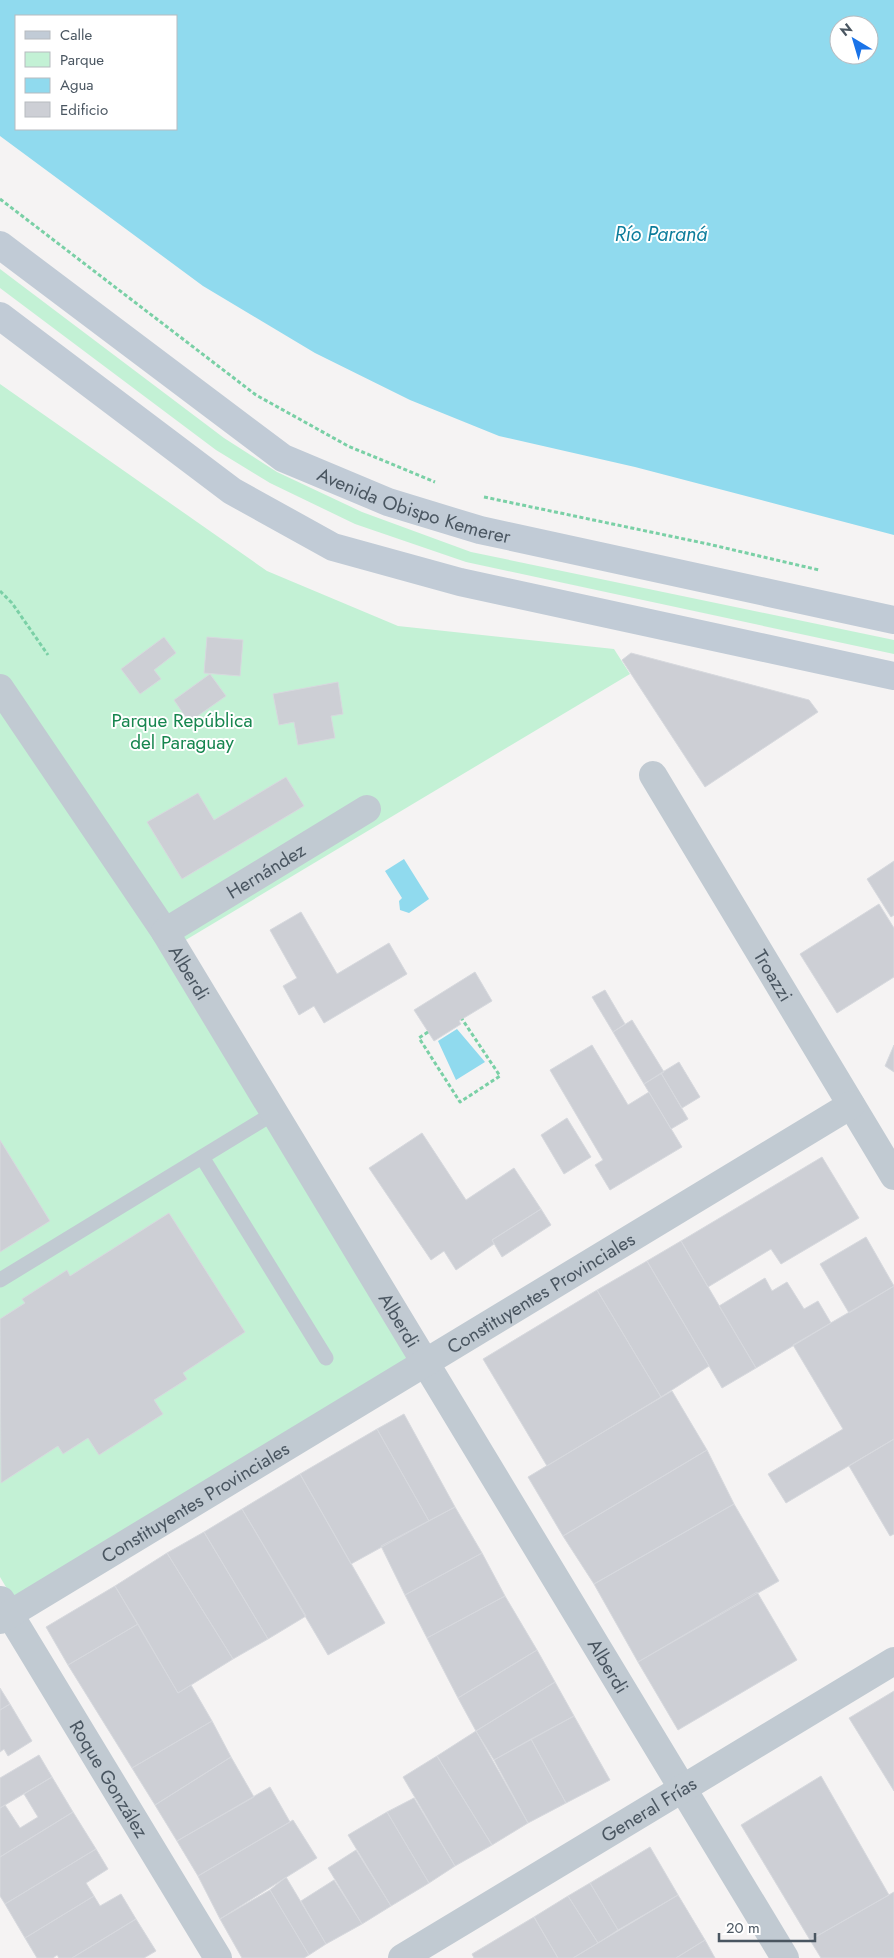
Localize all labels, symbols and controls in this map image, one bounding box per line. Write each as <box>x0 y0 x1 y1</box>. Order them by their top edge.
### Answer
legend <box>15 15 178 130</box>
north arrow <box>829 15 879 65</box>
text: N <box>835 18 857 41</box>
text: Calle <box>60 24 92 46</box>
text: Parque <box>60 49 104 71</box>
text: Agua <box>60 74 94 96</box>
text: Edificio <box>60 99 108 121</box>
water label: Río Paraná <box>615 220 707 249</box>
street label: Avenida Obispo Kemerer <box>313 460 514 550</box>
park label: Parque República del Paraguay <box>111 707 253 756</box>
street label: Hernández <box>221 836 311 905</box>
street label: Alberdi <box>162 940 217 1005</box>
street label: Troazzi <box>748 945 800 1007</box>
street label: Constituyentes Provinciales <box>442 1225 640 1360</box>
street label: Alberdi <box>372 1287 427 1353</box>
street label: Constituyentes Provinciales <box>96 1434 294 1569</box>
street label: Alberdi <box>581 1633 636 1698</box>
street label: Roque González <box>63 1715 155 1843</box>
street label: General Frías <box>596 1770 702 1848</box>
scale bar <box>719 1910 815 1942</box>
text: 20 m <box>726 1917 760 1939</box>

